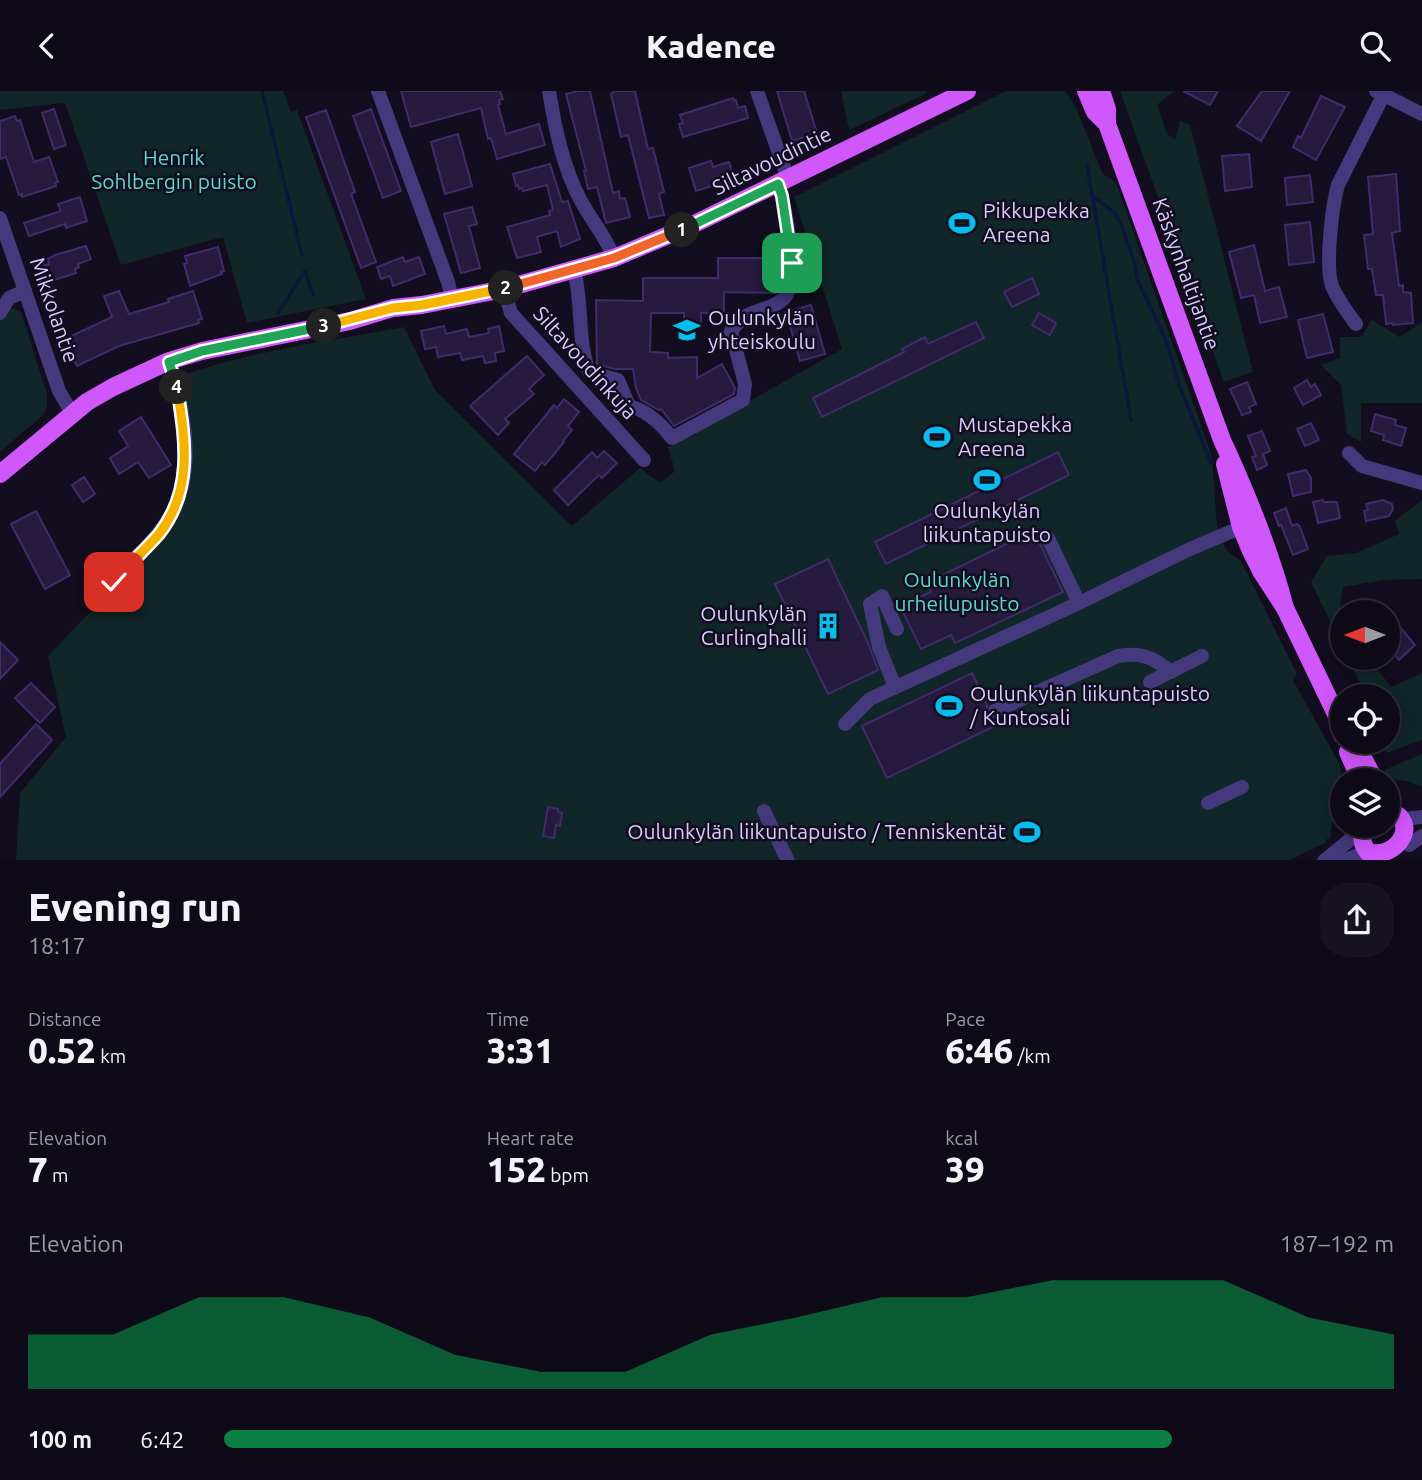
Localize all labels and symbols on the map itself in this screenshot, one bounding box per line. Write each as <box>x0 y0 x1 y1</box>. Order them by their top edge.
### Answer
street label: Siltavoudintie <box>708 121 835 199</box>
park label: Henrik Sohlbergin puisto <box>91 145 257 193</box>
street label: Käskynhaltijantie <box>1148 194 1226 353</box>
place label: Pikkupekka Areena <box>983 198 1090 246</box>
sports icon: Pikkupekka Areena <box>947 208 977 238</box>
pin: 1 <box>664 213 700 247</box>
pin <box>762 233 822 293</box>
street label: Mikkolantie <box>26 254 84 365</box>
pin: 2 <box>489 271 524 305</box>
street label: Siltavoudinkuja <box>529 301 642 423</box>
place label: Oulunkylän yhteiskoulu <box>708 305 816 353</box>
pin: 3 <box>306 309 342 343</box>
school or university icon: Oulunkylän yhteiskoulu <box>672 315 702 345</box>
pin: 4 <box>160 369 194 405</box>
place label: Mustapekka Areena <box>958 412 1072 460</box>
sports icon: Mustapekka Areena <box>922 422 952 452</box>
sports icon: Oulunkylän liikuntapuisto <box>972 465 1002 495</box>
place label: Oulunkylän liikuntapuisto <box>923 498 1051 546</box>
pin <box>84 552 144 612</box>
park label: Oulunkylän urheilupuisto <box>894 567 1020 615</box>
north arrow <box>1330 600 1400 670</box>
place label: Oulunkylän Curlinghalli <box>700 601 807 649</box>
building icon: Oulunkylän Curlinghalli <box>813 611 843 641</box>
place label: Oulunkylän liikuntapuisto / Kuntosali <box>969 681 1210 729</box>
sports icon: Oulunkylän liikuntapuisto / Kuntosali <box>934 691 964 721</box>
sports icon: Oulunkylän liikuntapuisto / Tenniskentät <box>1012 817 1042 847</box>
place label: Oulunkylän liikuntapuisto / Tenniskentät <box>627 819 1006 843</box>

